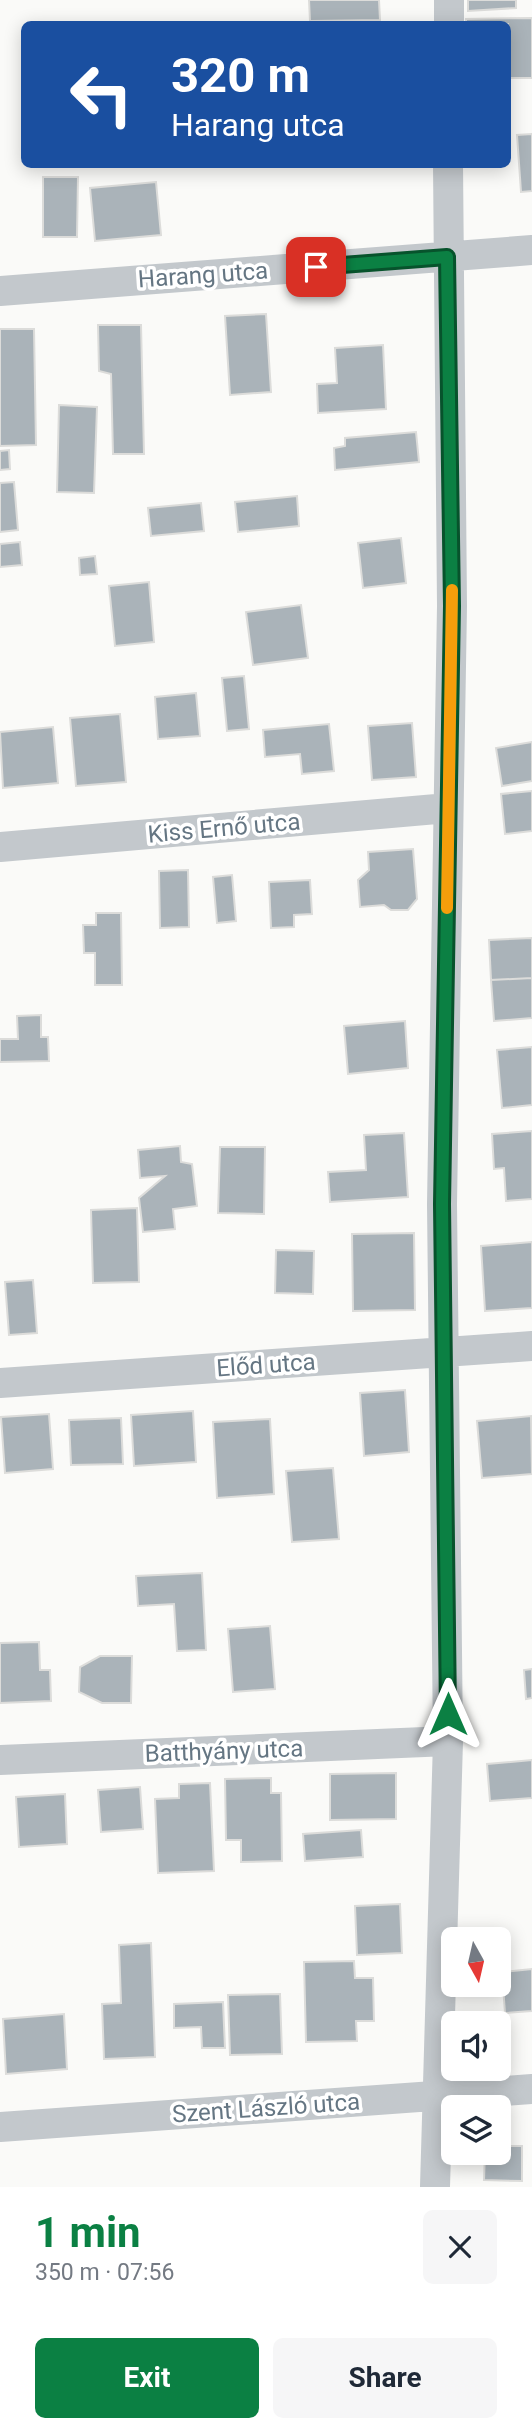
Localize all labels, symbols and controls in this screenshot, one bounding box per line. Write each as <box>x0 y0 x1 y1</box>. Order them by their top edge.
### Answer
text: 320 m <box>171 47 310 104</box>
icon: left <box>56 49 147 140</box>
text: Harang utca <box>171 106 345 144</box>
pin <box>286 237 346 297</box>
icon: arrive <box>297 248 335 286</box>
street label: Harang utca <box>137 256 269 294</box>
street label: Kiss Ernő utca <box>147 807 301 849</box>
street label: Előd utca <box>215 1348 317 1382</box>
position arrow <box>411 1677 485 1751</box>
street label: Batthyány utca <box>144 1734 304 1768</box>
north arrow <box>441 1927 511 1997</box>
map controls <box>441 1927 511 2165</box>
button: sound <box>441 2011 511 2081</box>
street label: Szent László utca <box>171 2087 361 2129</box>
button: layers <box>441 2095 511 2165</box>
text: 1 min <box>35 2208 141 2257</box>
button: close <box>423 2210 497 2284</box>
text: 350 m · 07:56 <box>35 2259 174 2286</box>
button: Exit <box>35 2338 259 2418</box>
button: Share <box>273 2338 497 2418</box>

